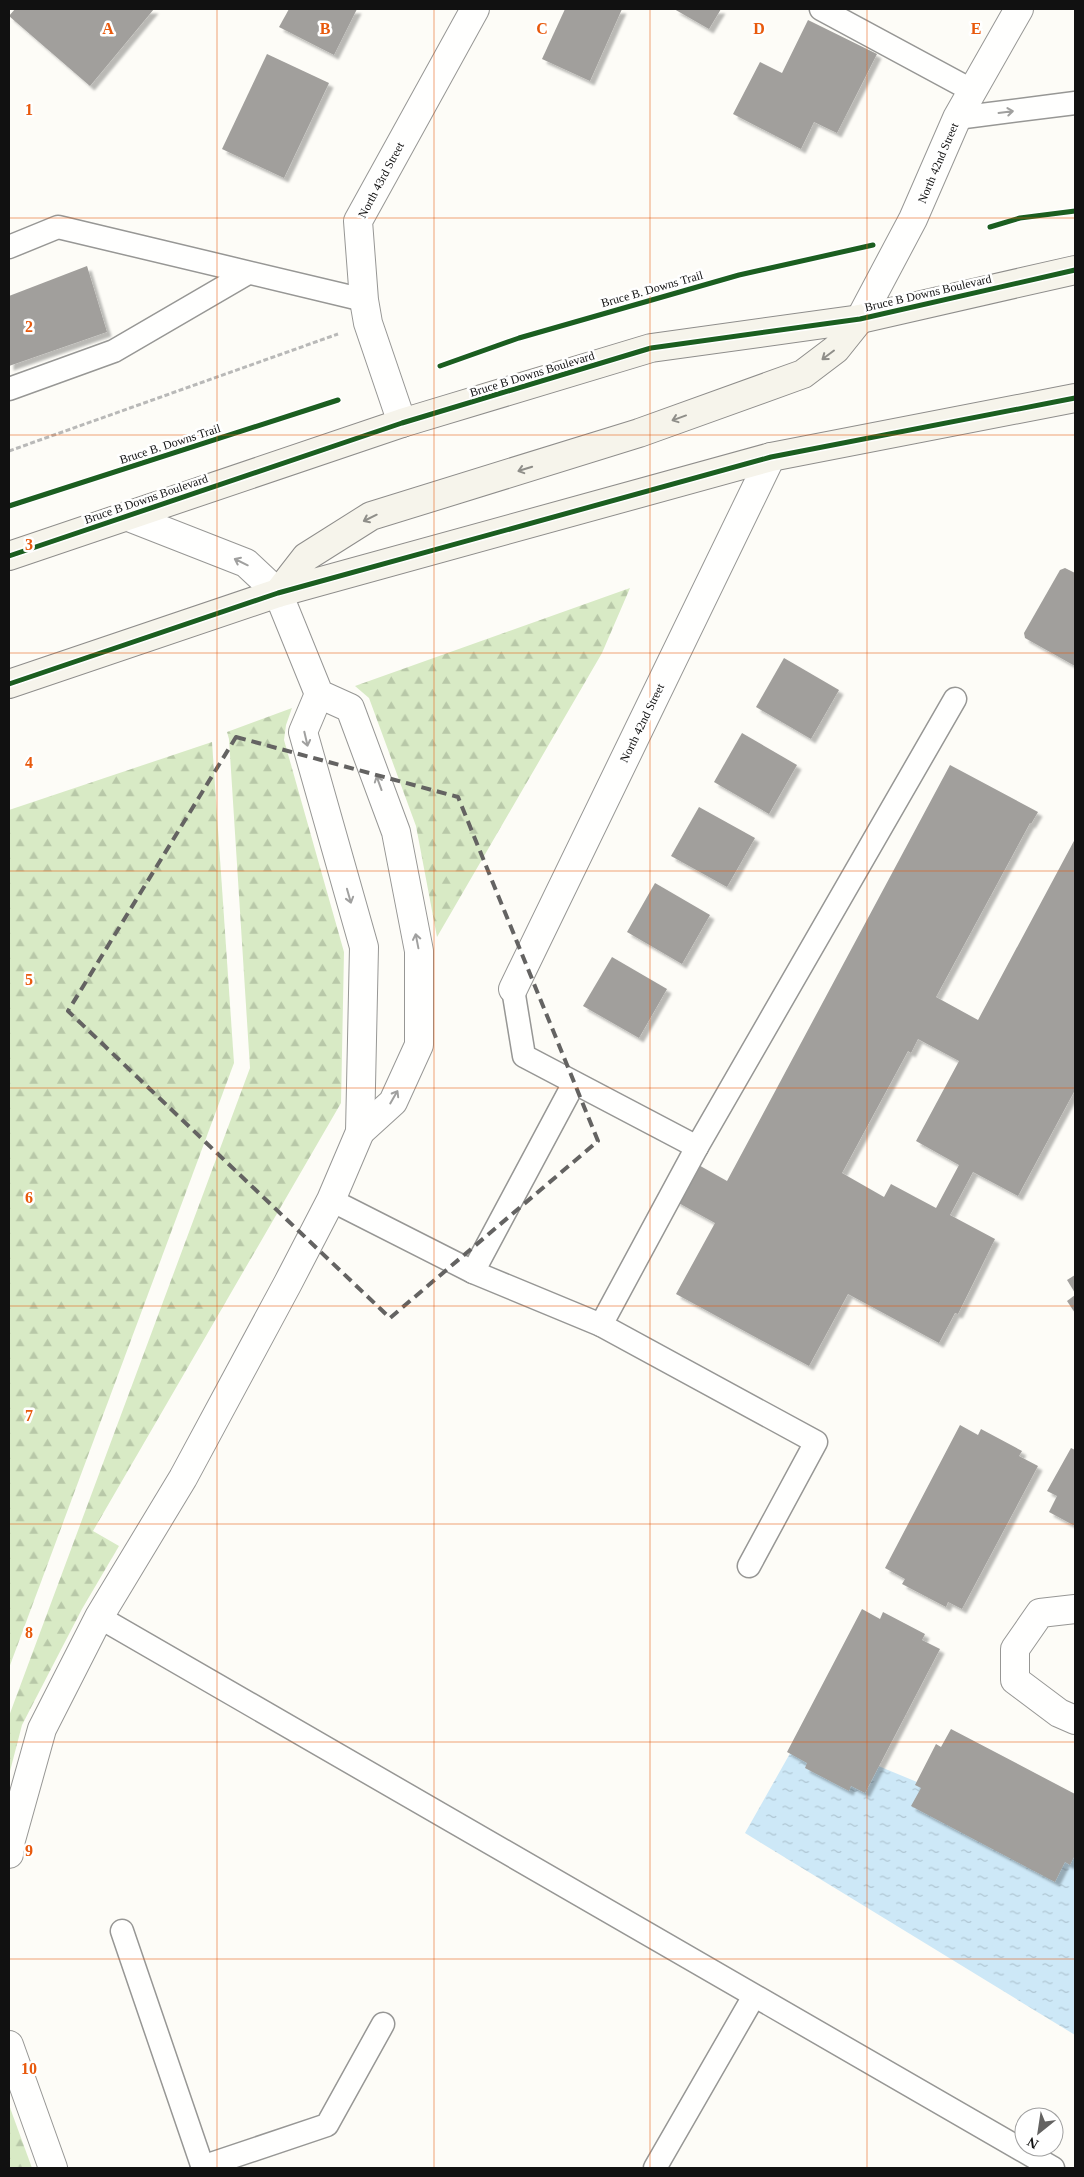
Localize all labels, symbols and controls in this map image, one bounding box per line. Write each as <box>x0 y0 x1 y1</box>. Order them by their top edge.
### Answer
text: A <box>102 20 114 37</box>
text: B <box>320 20 331 37</box>
text: C <box>536 20 548 37</box>
text: D <box>753 20 765 37</box>
text: E <box>971 20 981 37</box>
text: 1 <box>25 101 33 118</box>
one-way arrow <box>997 107 1013 117</box>
street label: North 42nd Street <box>915 120 961 205</box>
street label: North 43rd Street <box>355 139 407 220</box>
street label: Bruce B. Downs Trail <box>599 268 705 310</box>
street label: Bruce B Downs Boulevard <box>863 272 993 314</box>
text: 2 <box>25 318 33 335</box>
street label: Bruce B Downs Boulevard <box>468 348 596 400</box>
one-way arrow <box>821 350 835 360</box>
one-way arrow <box>672 414 688 423</box>
street label: Bruce B. Downs Trail <box>118 421 223 467</box>
one-way arrow <box>517 464 533 474</box>
street label: Bruce B Downs Boulevard <box>82 471 210 527</box>
one-way arrow <box>363 514 378 523</box>
text: 3 <box>25 536 33 553</box>
one-way arrow <box>234 557 249 566</box>
street label: North 42nd Street <box>617 681 667 765</box>
one-way arrow <box>302 731 311 747</box>
text: 4 <box>25 754 33 771</box>
one-way arrow <box>374 776 383 791</box>
one-way arrow <box>345 887 355 903</box>
one-way arrow <box>411 933 421 949</box>
text: 5 <box>25 971 33 988</box>
one-way arrow <box>389 1090 399 1105</box>
text: 6 <box>25 1189 33 1206</box>
text: 7 <box>25 1407 33 1424</box>
text: 8 <box>25 1624 33 1641</box>
text: 9 <box>25 1842 33 1859</box>
text: 10 <box>21 2060 37 2077</box>
north arrow <box>1014 2107 1064 2157</box>
text: N <box>1025 2134 1041 2152</box>

